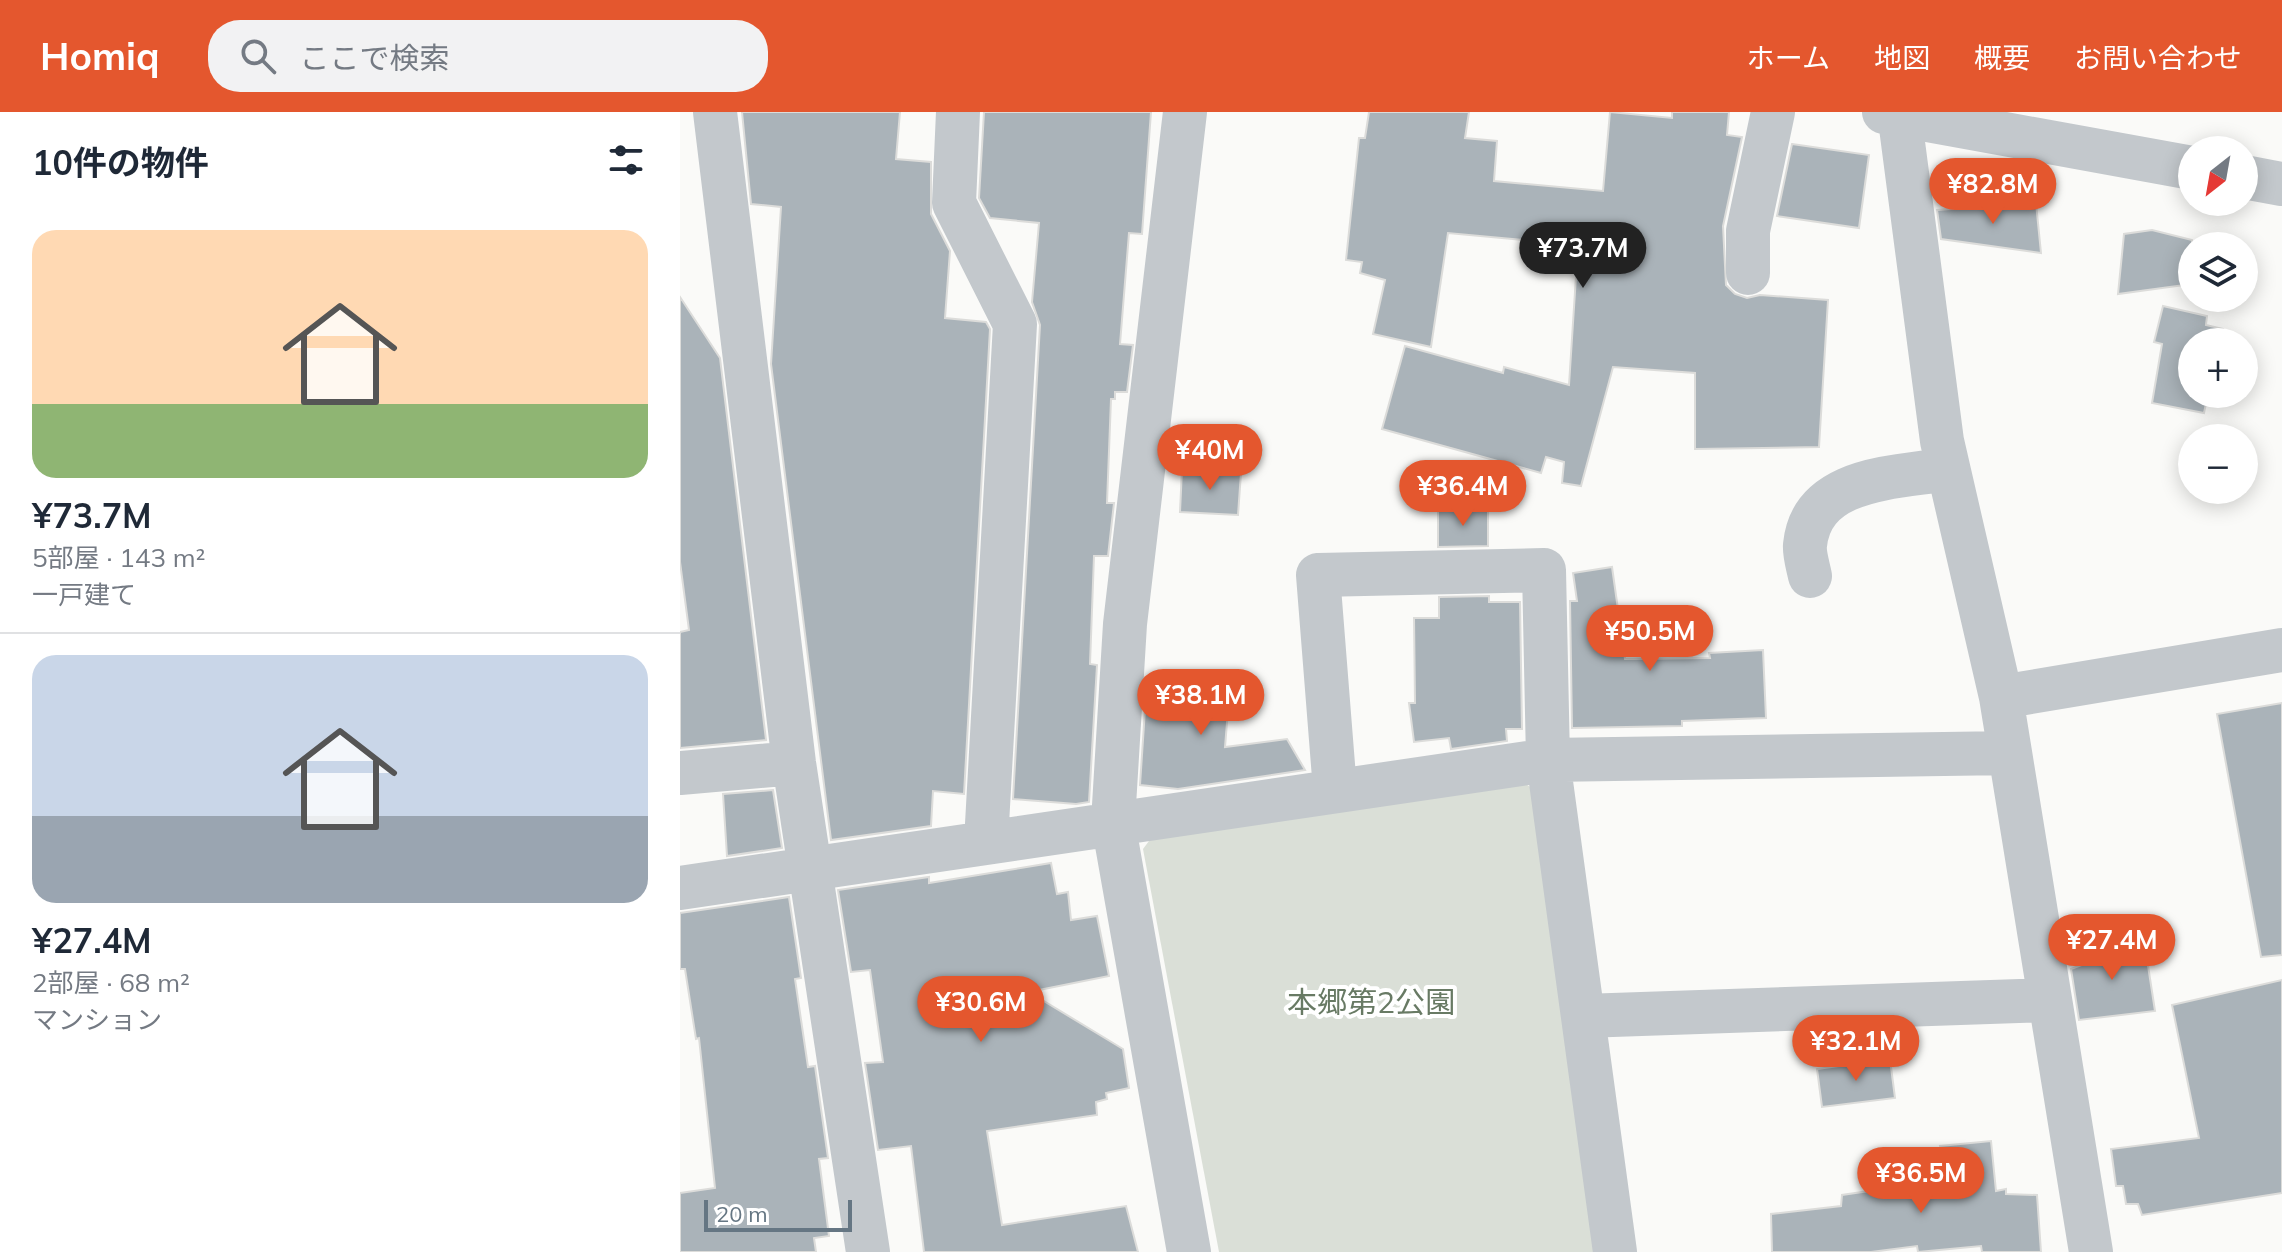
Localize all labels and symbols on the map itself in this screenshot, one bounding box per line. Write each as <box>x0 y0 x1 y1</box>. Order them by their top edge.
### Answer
north arrow <box>2178 136 2258 216</box>
pin: ¥82.8M <box>1928 158 2058 226</box>
pin: ¥73.7M <box>1518 222 1648 290</box>
pin: ¥40M <box>1163 424 1257 492</box>
pin: ¥36.4M <box>1398 460 1528 528</box>
pin: ¥50.5M <box>1585 605 1715 673</box>
pin: ¥38.1M <box>1136 669 1266 737</box>
pin: ¥27.4M <box>2047 914 2177 982</box>
pin: ¥30.6M <box>916 976 1046 1044</box>
park label: 本郷第2公園 <box>1287 983 1455 1021</box>
pin: ¥32.1M <box>1791 1015 1921 1083</box>
pin: ¥36.5M <box>1856 1147 1986 1215</box>
scale bar <box>704 1196 852 1232</box>

